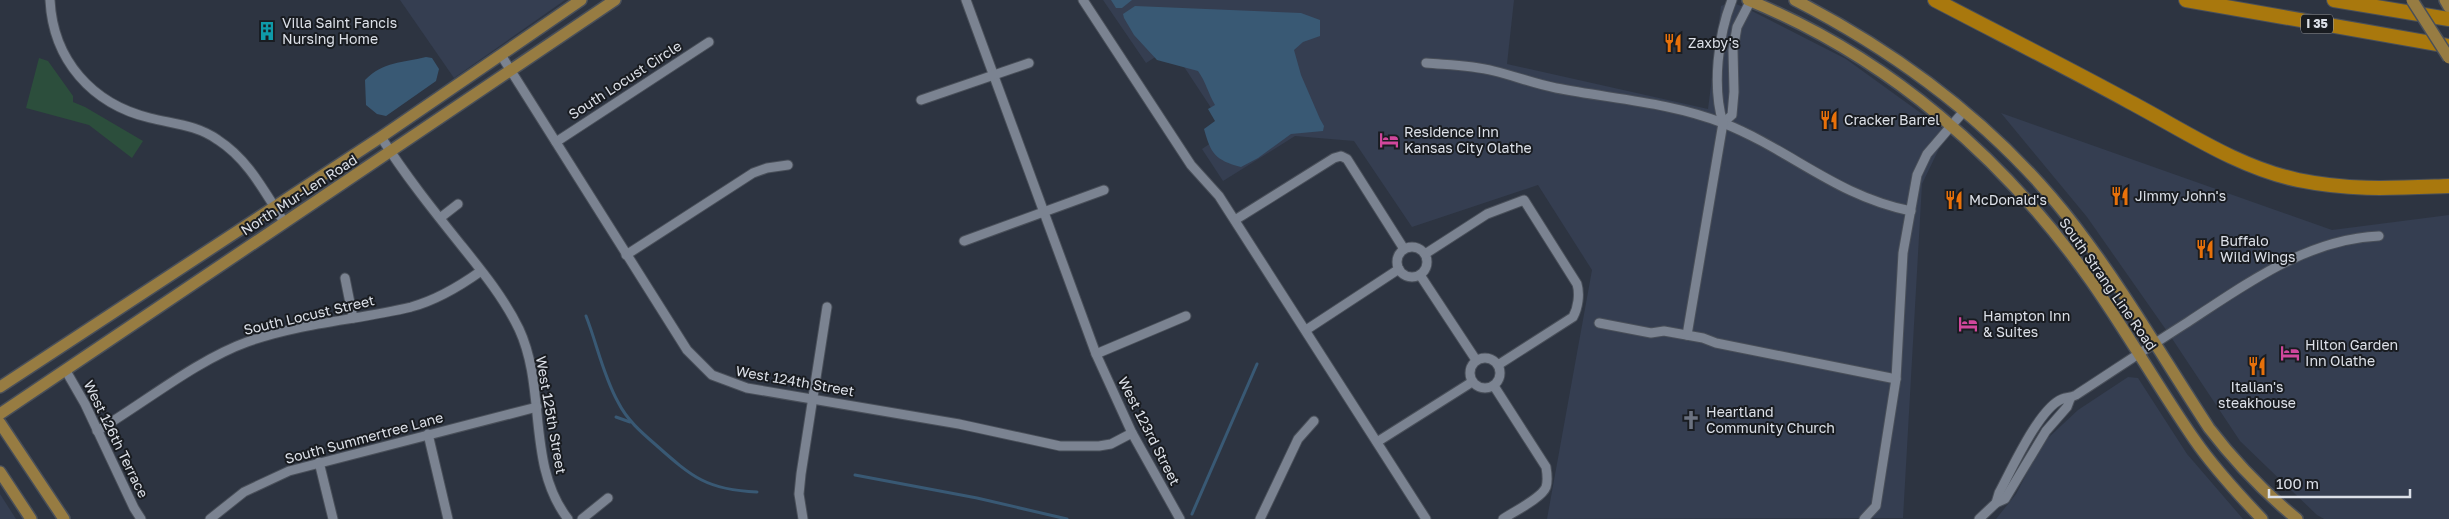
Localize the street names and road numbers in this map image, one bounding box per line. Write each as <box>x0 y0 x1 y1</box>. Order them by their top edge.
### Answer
road number: I 35 <box>2301 14 2333 34</box>
street label: South Locust Circle <box>565 37 684 122</box>
street label: North Mur-Len Road <box>237 151 360 239</box>
street label: South Strang Line Road <box>2056 214 2161 353</box>
street label: South Locust Street <box>242 291 376 338</box>
street label: West 125th Street <box>533 354 570 475</box>
street label: West 124th Street <box>734 362 856 399</box>
street label: West 123rd Street <box>1115 374 1184 488</box>
street label: West 126th Terrace <box>81 377 152 500</box>
street label: South Summertree Lane <box>283 408 445 467</box>

